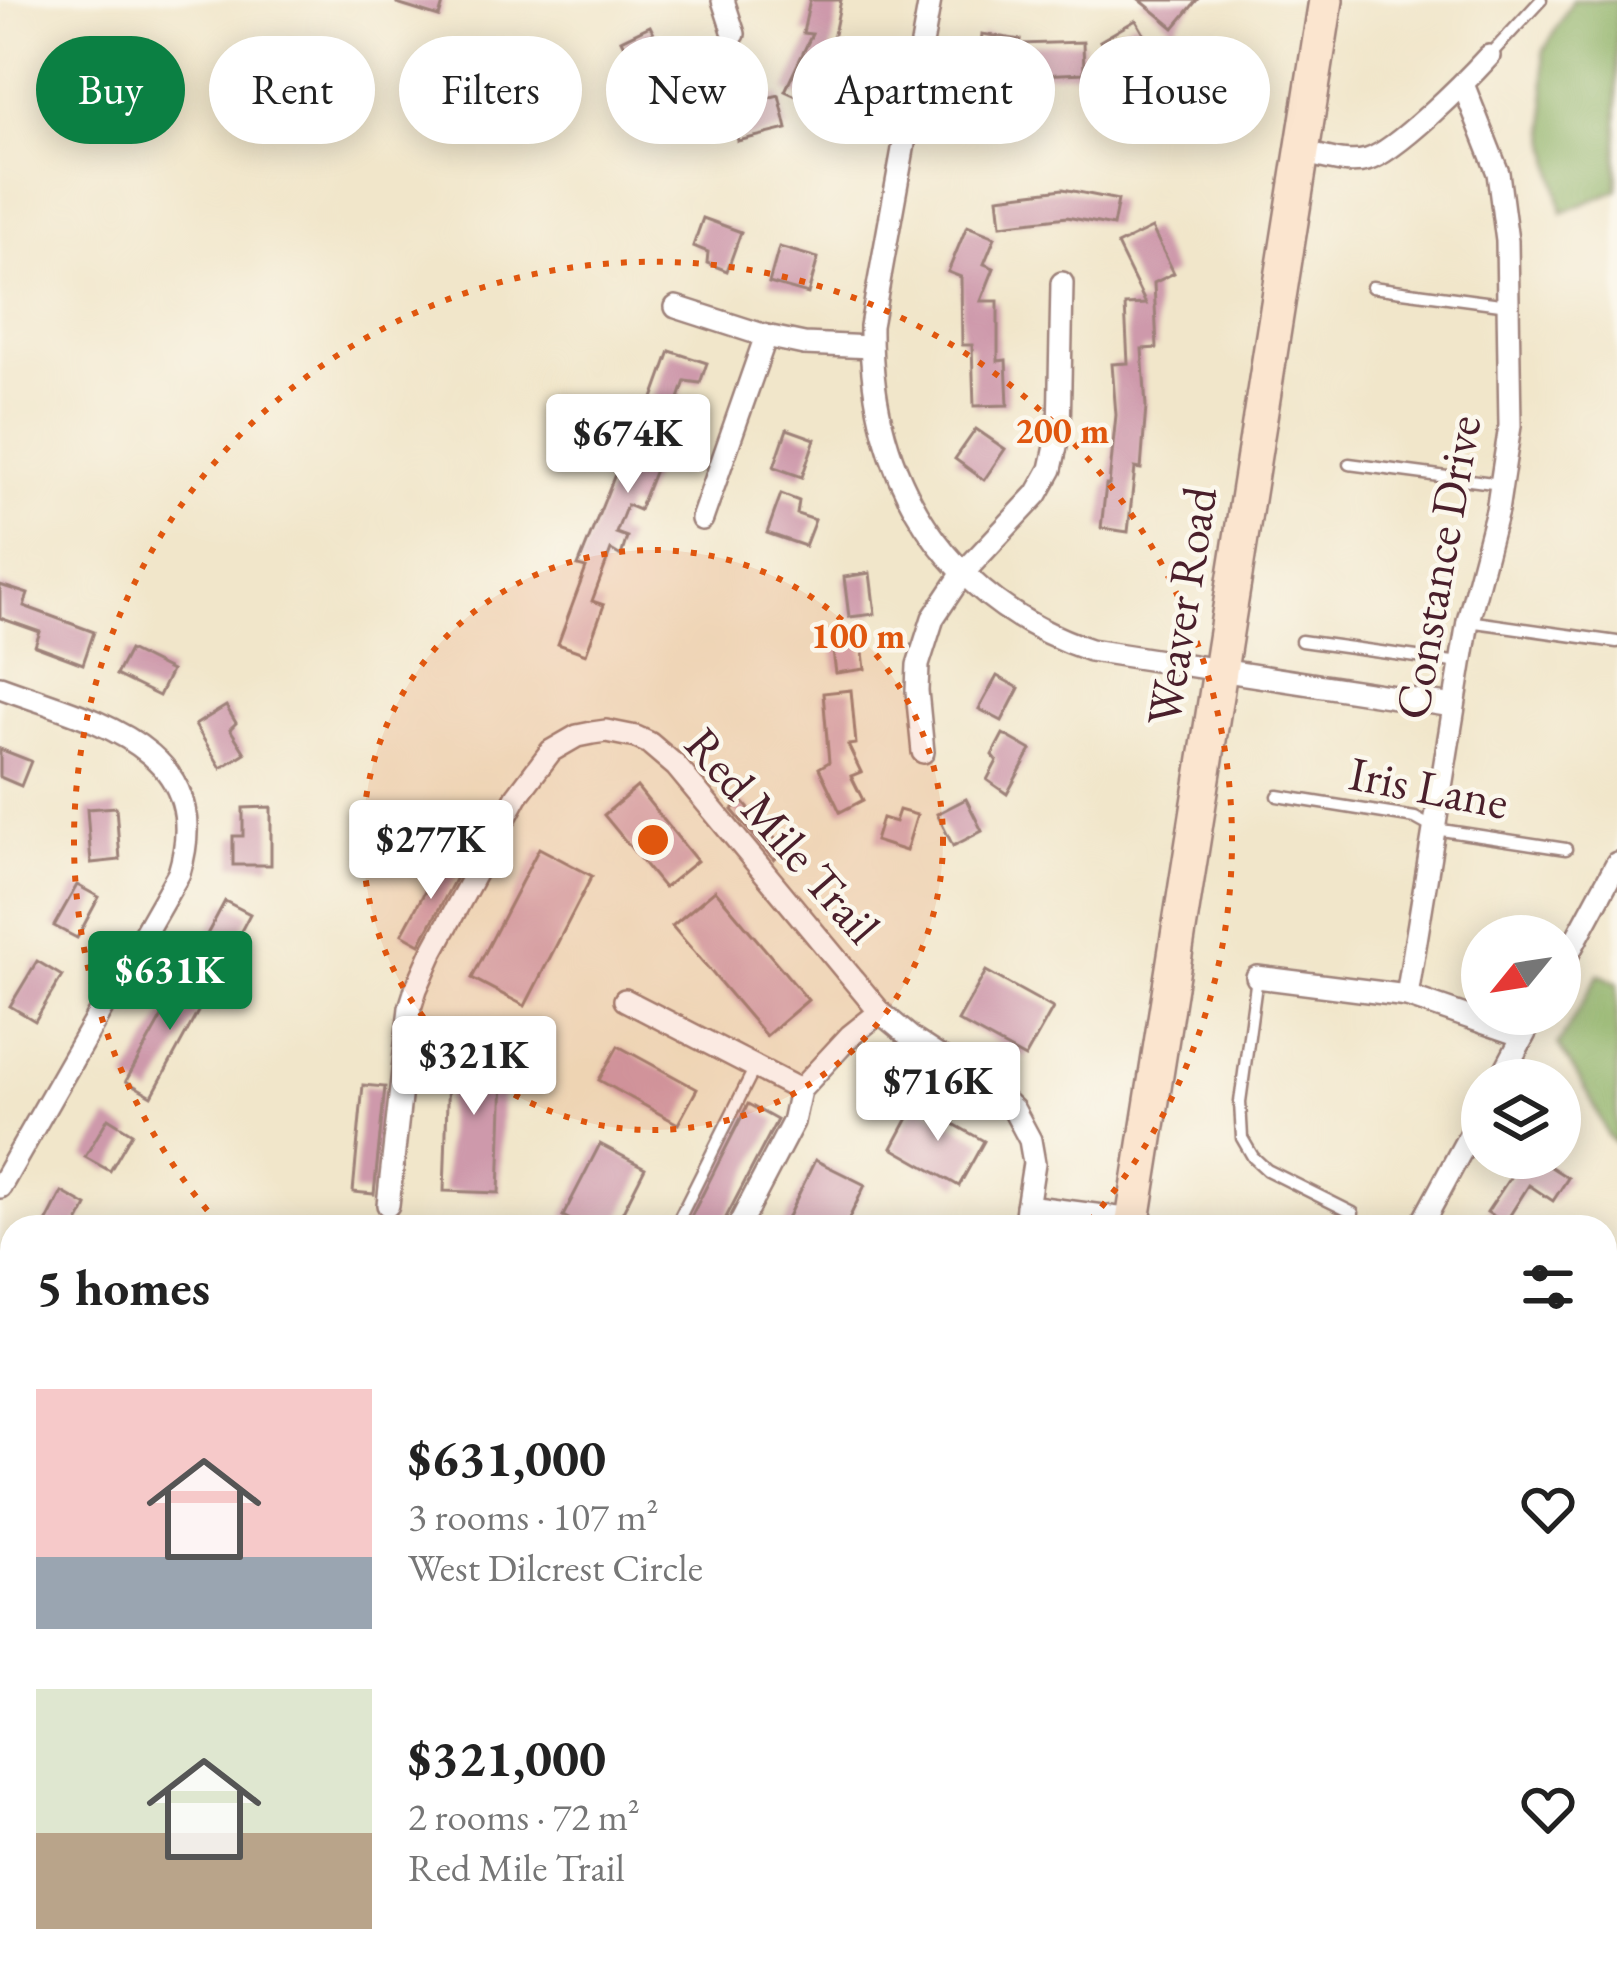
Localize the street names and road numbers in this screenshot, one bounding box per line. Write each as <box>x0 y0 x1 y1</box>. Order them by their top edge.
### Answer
street label: Constance Drive <box>1380 410 1494 724</box>
street label: Weaver Road <box>1132 482 1231 730</box>
street label: Red Mile Trail <box>672 714 894 956</box>
street label: Iris Lane <box>1344 741 1514 833</box>

